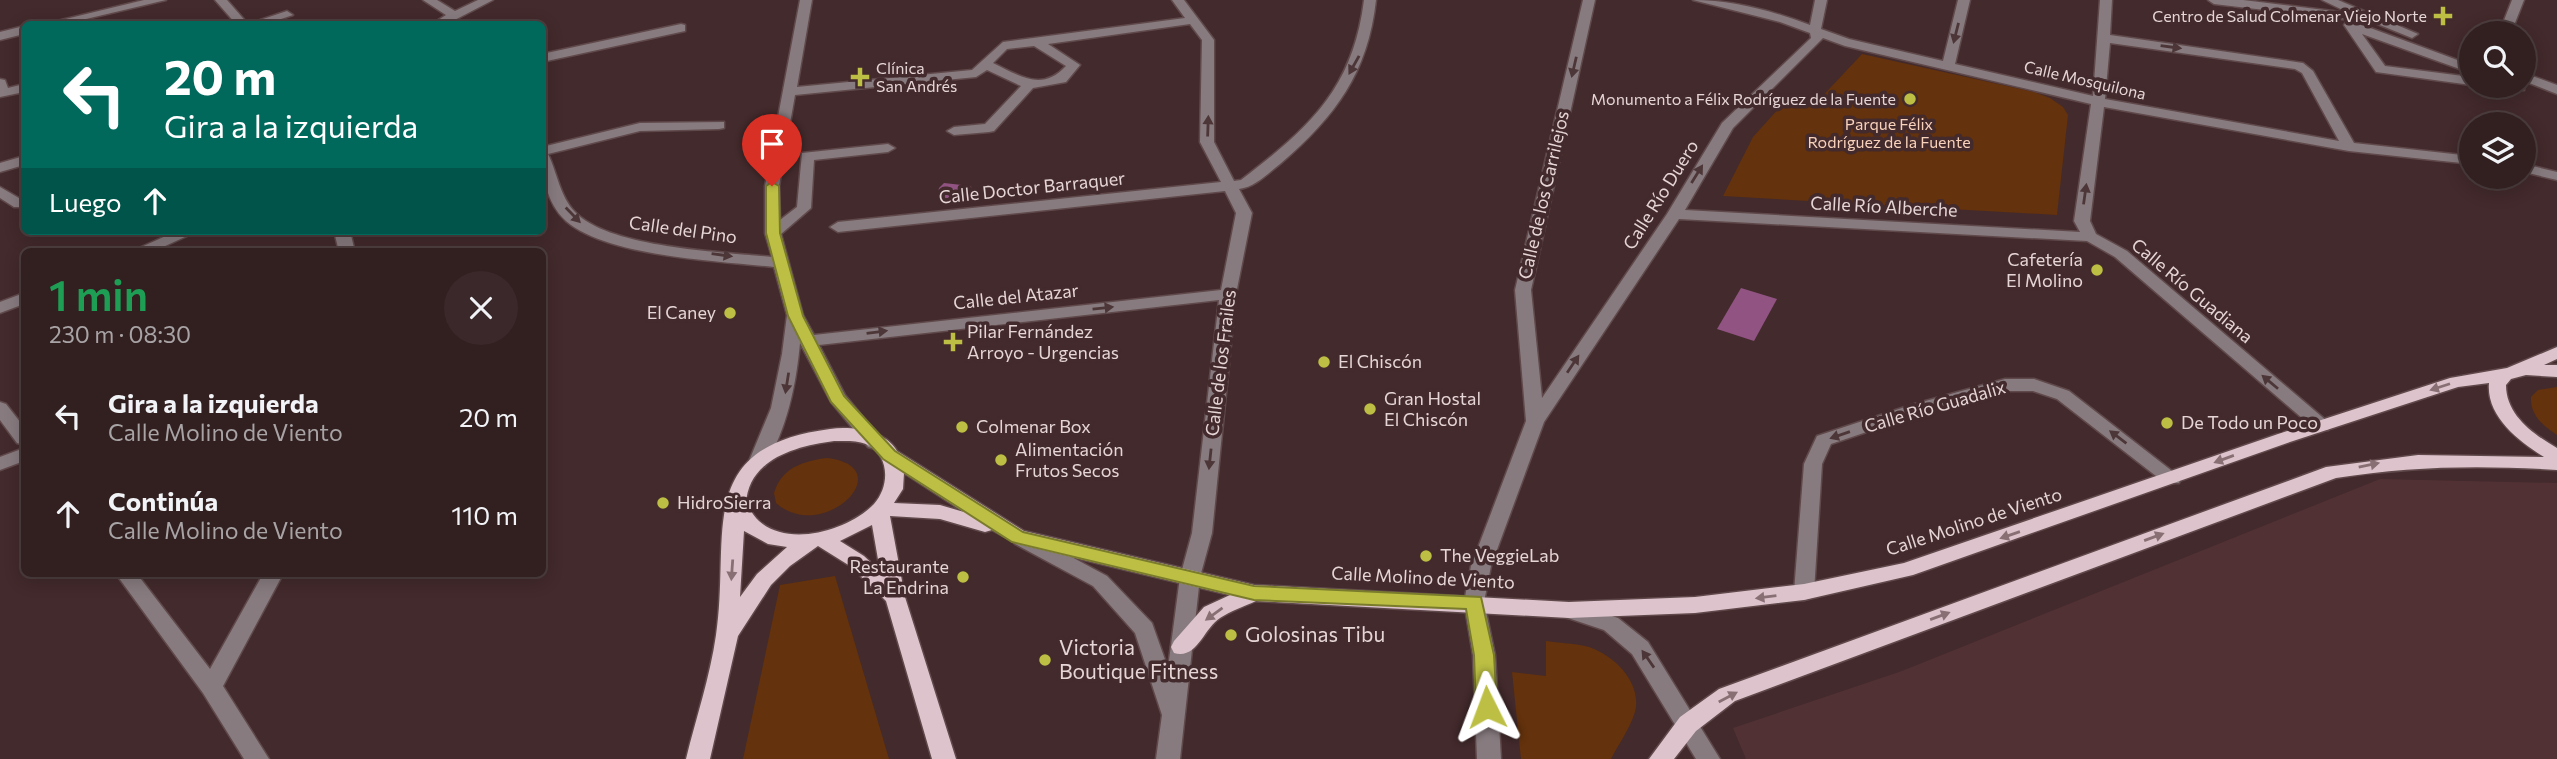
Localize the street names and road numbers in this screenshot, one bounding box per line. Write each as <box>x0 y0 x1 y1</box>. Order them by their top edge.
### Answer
street label: Calle Mosquilona <box>2022 56 2148 103</box>
street label: Calle de los Carrilejos <box>1513 108 1573 281</box>
street label: Calle Río Duero <box>1618 136 1703 253</box>
street label: Calle Doctor Barraquer <box>938 166 1126 208</box>
street label: Calle Río Alberche <box>1810 191 1958 221</box>
street label: Calle del Pino <box>628 211 739 247</box>
street label: Calle Río Guadiana <box>2128 233 2258 347</box>
street label: Calle del Atazar <box>952 278 1080 314</box>
street label: Calle de los Frailes <box>1200 288 1240 437</box>
street label: Calle Río Guadalix <box>1862 375 2008 437</box>
street label: Calle Molino de Viento <box>1883 482 2064 560</box>
street label: Calle Molino de Viento <box>1331 561 1515 593</box>

